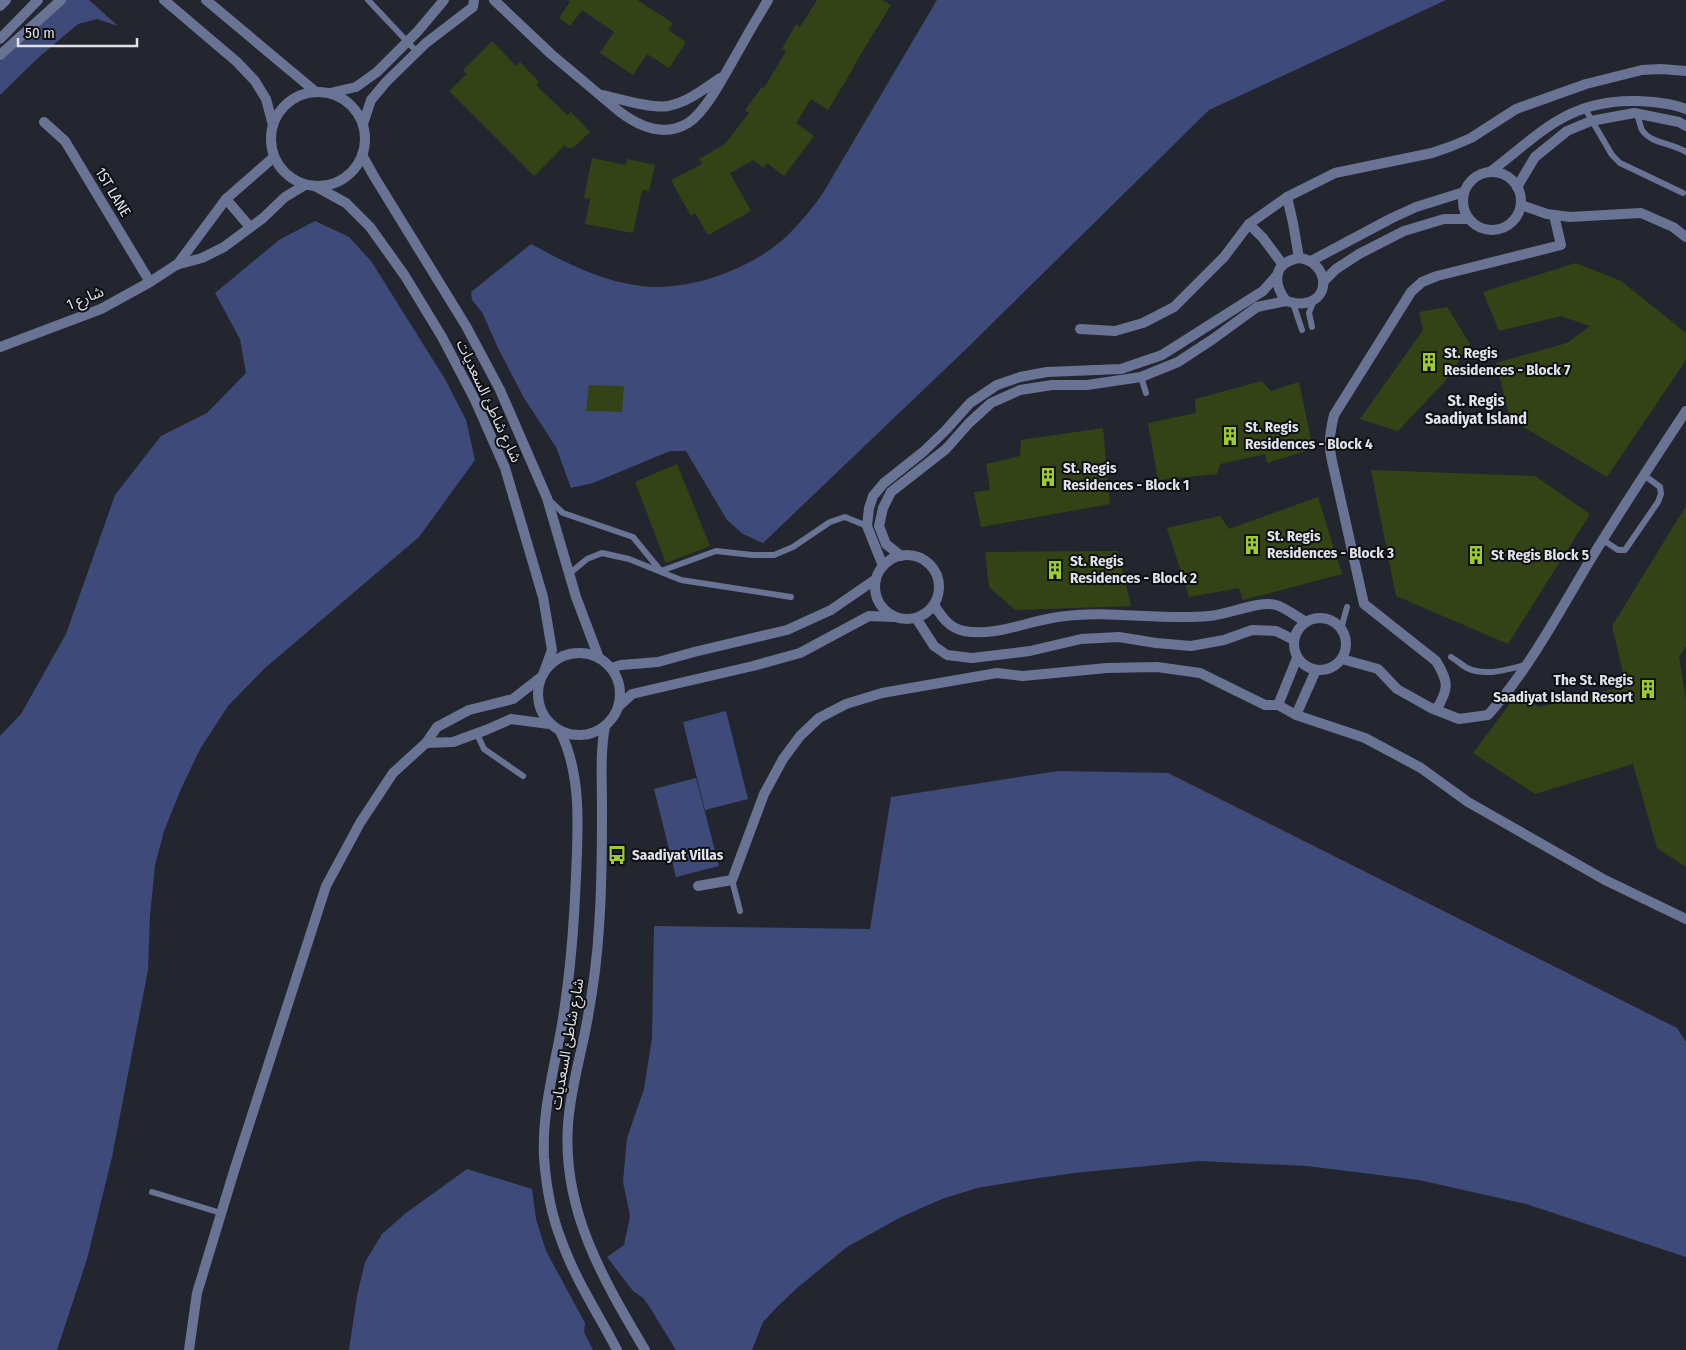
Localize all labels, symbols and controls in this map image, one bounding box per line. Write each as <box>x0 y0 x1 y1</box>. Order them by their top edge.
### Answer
scale bar <box>18 15 136 47</box>
text: 50 m <box>25 24 55 42</box>
street label: 1ST LANE <box>91 164 135 220</box>
street label: شارع 1 <box>64 282 108 317</box>
street label: شارع شاطئ السعديات <box>450 337 525 467</box>
place label: St. Regis Residences - Block 7 <box>1444 344 1571 379</box>
building icon: St. Regis Residences - Block 7 <box>1418 351 1440 373</box>
district label: St. Regis Saadiyat Island <box>1425 391 1527 428</box>
place label: St. Regis Residences - Block 4 <box>1245 418 1373 453</box>
building icon: St. Regis Residences - Block 4 <box>1219 425 1241 447</box>
place label: St. Regis Residences - Block 1 <box>1063 459 1189 494</box>
building icon: St. Regis Residences - Block 1 <box>1037 466 1059 488</box>
place label: St. Regis Residences - Block 3 <box>1267 527 1394 562</box>
building icon: St. Regis Residences - Block 3 <box>1241 534 1263 556</box>
building icon: St Regis Block 5 <box>1465 544 1487 566</box>
place label: St Regis Block 5 <box>1491 546 1589 564</box>
place label: St. Regis Residences - Block 2 <box>1070 552 1197 587</box>
building icon: St. Regis Residences - Block 2 <box>1044 559 1066 581</box>
place label: The St. Regis Saadiyat Island Resort <box>1493 671 1634 706</box>
building icon: The St. Regis Saadiyat Island Resort <box>1637 678 1659 700</box>
bus stop icon: Saadiyat Villas <box>606 844 628 866</box>
place label: Saadiyat Villas <box>632 846 724 864</box>
street label: شارع شاطئ السعديات <box>547 977 590 1112</box>

